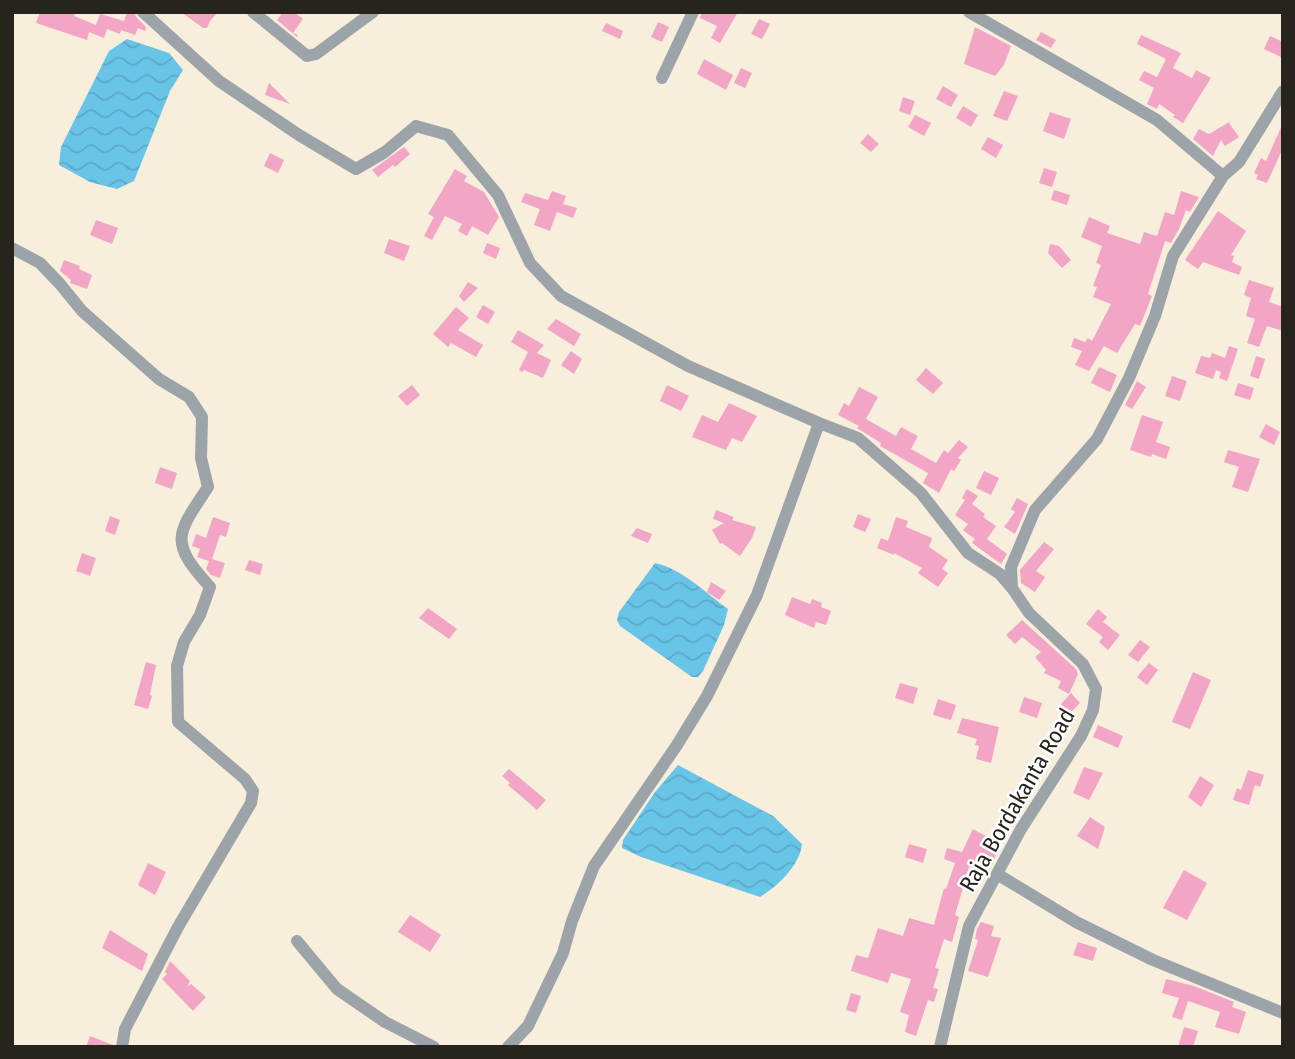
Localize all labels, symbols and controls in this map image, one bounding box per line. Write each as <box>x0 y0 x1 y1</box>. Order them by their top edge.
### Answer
street label: Raja Bordakanta Road <box>953 703 1081 897</box>

